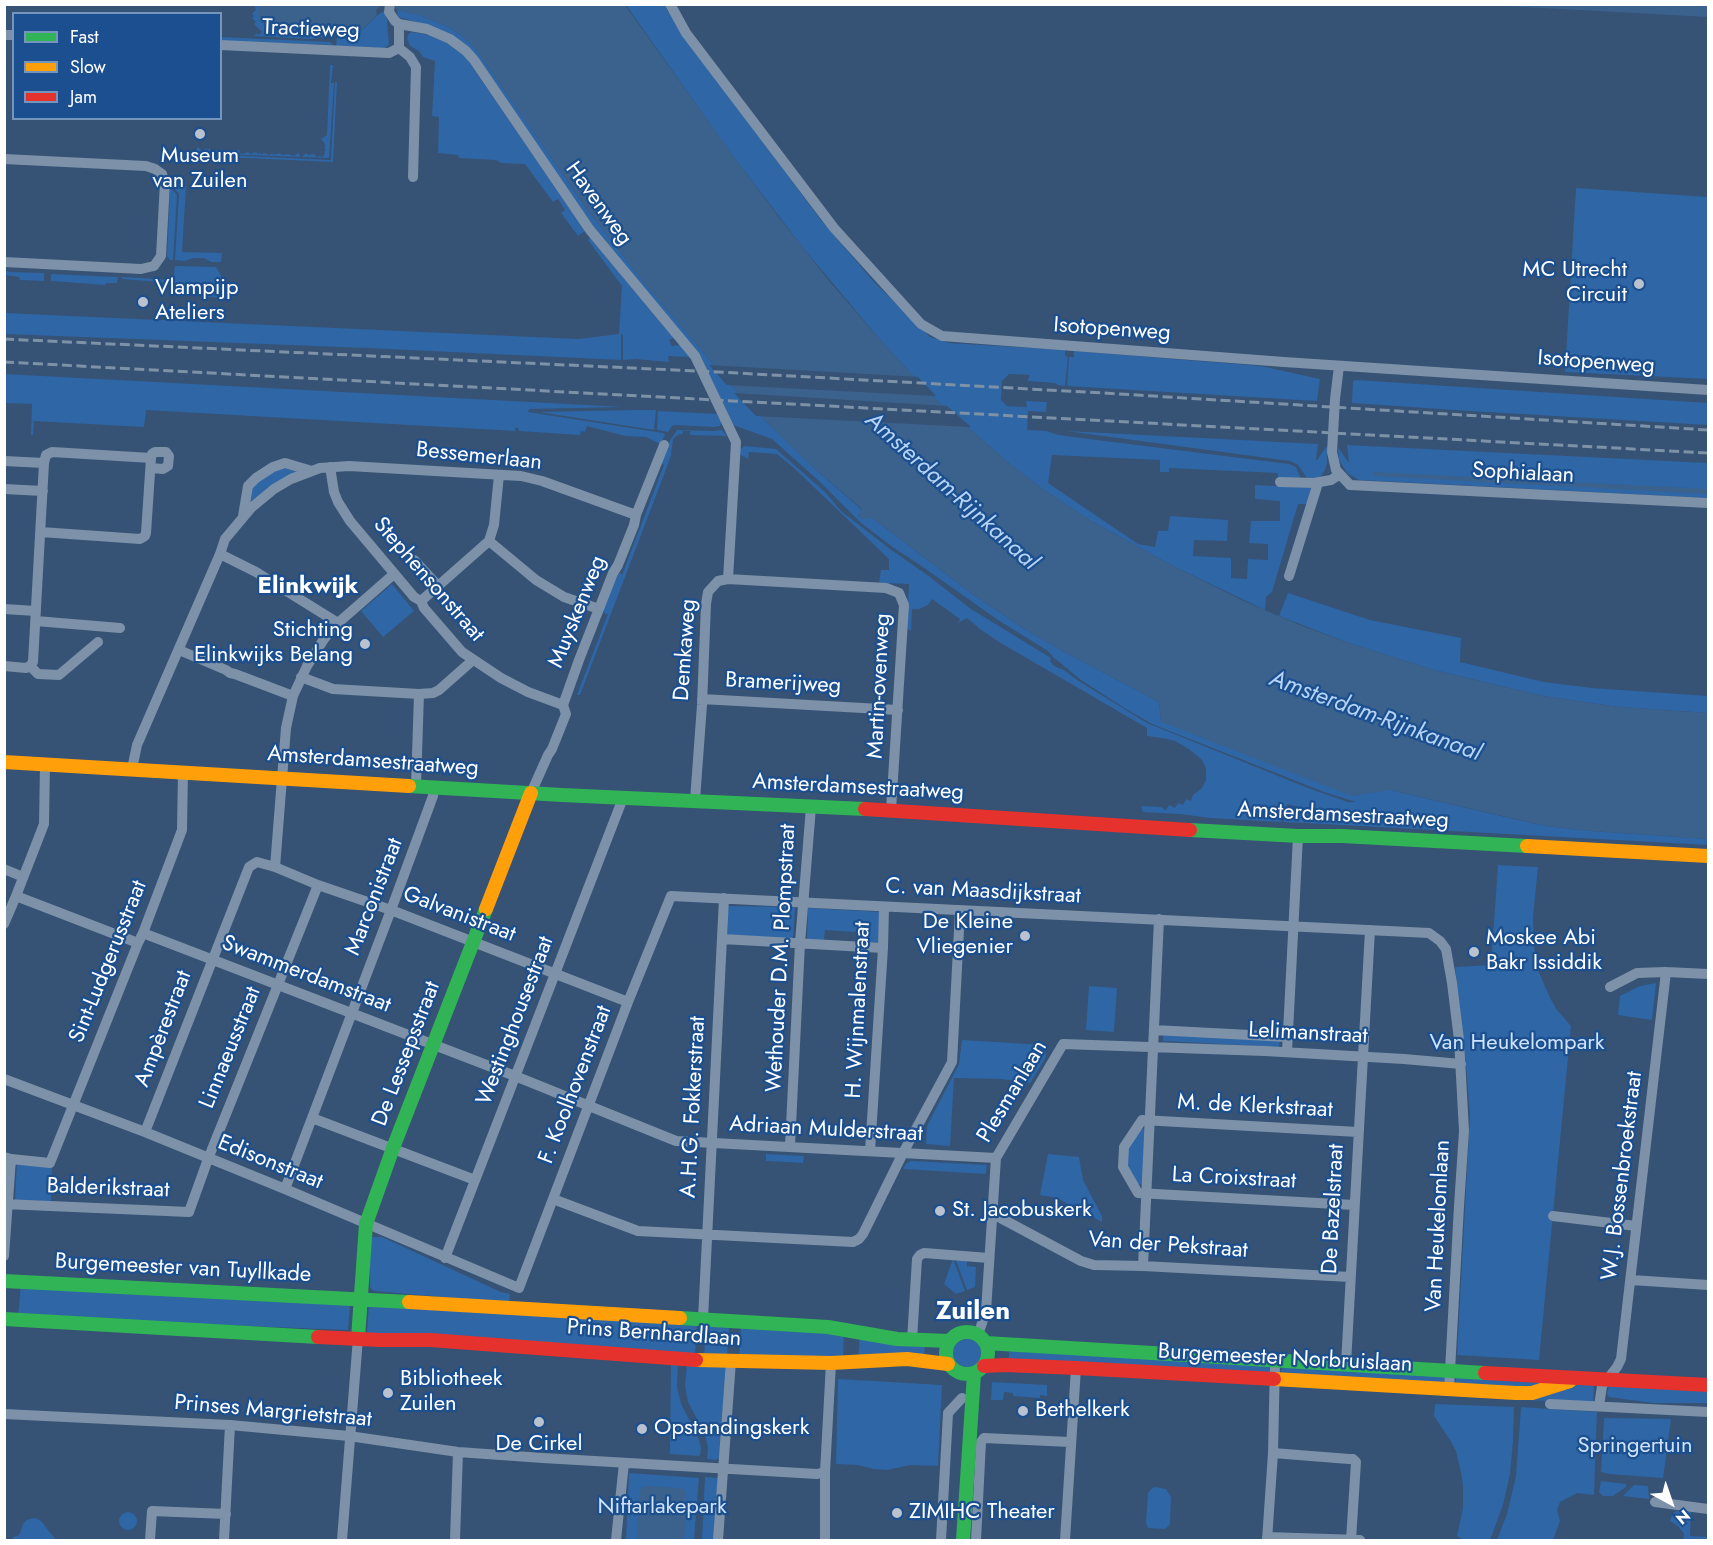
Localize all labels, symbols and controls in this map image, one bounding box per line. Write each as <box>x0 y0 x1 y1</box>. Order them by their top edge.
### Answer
legend <box>12 12 222 120</box>
street label: Tractieweg <box>262 15 360 45</box>
text: Fast <box>70 24 99 50</box>
text: Slow <box>70 54 106 80</box>
text: Jam <box>70 84 97 110</box>
marker: Museum van Zuilen <box>193 127 207 141</box>
place label: Museum van Zuilen <box>153 144 247 196</box>
street label: Havenweg <box>559 157 637 251</box>
place label: MC Utrecht Circuit <box>1523 258 1627 310</box>
place label: Vlampijp Ateliers <box>155 276 239 328</box>
marker: MC Utrecht Circuit <box>1632 277 1646 291</box>
marker: Vlampijp Ateliers <box>136 295 150 309</box>
street label: Isotopenweg <box>1053 313 1171 347</box>
street label: Isotopenweg <box>1537 346 1655 380</box>
water label: Amsterdam-Rijnkanaal <box>859 407 1043 577</box>
street label: Bessemerlaan <box>415 437 543 477</box>
street label: Sophialaan <box>1471 458 1575 490</box>
street label: Stephensonstraat <box>367 512 489 648</box>
street label: Muyskenweg <box>544 552 612 672</box>
district label: Elinkwijk <box>258 573 358 601</box>
street label: Demkaweg <box>669 598 703 702</box>
street label: Martin-ovenweg <box>863 613 897 759</box>
place label: Stichting Elinkwijks Belang <box>194 618 353 670</box>
marker: Stichting Elinkwijks Belang <box>358 637 372 651</box>
water label: Amsterdam-Rijnkanaal <box>1265 665 1485 769</box>
street label: Bramerijweg <box>724 668 842 700</box>
street label: Amsterdamsestraatweg <box>266 741 480 783</box>
street label: Amsterdamsestraatweg <box>752 769 964 807</box>
street label: Amsterdamsestraatweg <box>1237 797 1449 835</box>
street label: Wethouder D.M. Plompstraat <box>762 823 802 1093</box>
street label: Marconistraat <box>341 835 409 959</box>
street label: C. van Maasdijkstraat <box>885 874 1081 910</box>
street label: Sint-Ludgerusstraat <box>64 877 154 1047</box>
street label: Galvanistraat <box>399 881 519 949</box>
place label: De Kleine Vliegenier <box>916 910 1013 962</box>
street label: H. Wijnmalenstraat <box>841 921 877 1099</box>
place label: Moskee Abi Bakr Issiddik <box>1486 926 1602 978</box>
marker: De Kleine Vliegenier <box>1018 929 1032 943</box>
street label: Swammerdamstraat <box>218 931 394 1019</box>
street label: Westinghousestraat <box>472 933 560 1109</box>
marker: Moskee Abi Bakr Issiddik <box>1467 945 1481 959</box>
street label: Ampèrestraat <box>130 967 198 1091</box>
street label: De Lessepsstraat <box>367 978 447 1130</box>
street label: Linnaeusstraat <box>195 983 267 1113</box>
street label: F. Koolhovenstraat <box>534 1002 618 1168</box>
street label: A.H.G. Fokkerstraat <box>676 1015 712 1199</box>
street label: Lelimanstraat <box>1248 1018 1368 1050</box>
park label: Van Heukelompark <box>1430 1031 1604 1057</box>
street label: Plesmanlaan <box>972 1036 1054 1148</box>
street label: W.J. Bossenbroekstraat <box>1597 1070 1649 1282</box>
street label: M. de Klerkstraat <box>1177 1090 1333 1124</box>
street label: Adriaan Mulderstraat <box>729 1112 923 1148</box>
street label: Edisonstraat <box>214 1130 326 1196</box>
street label: Van Heukelomlaan <box>1421 1139 1457 1313</box>
street label: De Bazelstraat <box>1317 1143 1351 1275</box>
street label: La Croixstraat <box>1171 1163 1297 1195</box>
street label: Balderikstraat <box>46 1174 170 1204</box>
place label: St. Jacobuskerk <box>952 1198 1092 1224</box>
marker: St. Jacobuskerk <box>933 1204 947 1218</box>
street label: Van der Pekstraat <box>1087 1227 1249 1265</box>
street label: Burgemeester van Tuyllkade <box>54 1249 312 1289</box>
district label: Zuilen <box>936 1297 1010 1329</box>
street label: Prins Bernhardlaan <box>566 1315 742 1353</box>
street label: Burgemeester Norbruislaan <box>1157 1339 1413 1379</box>
place label: Bibliotheek Zuilen <box>400 1367 502 1418</box>
marker: Bibliotheek Zuilen <box>381 1386 395 1400</box>
street label: Prinses Margrietstraat <box>173 1390 373 1434</box>
place label: Bethelkerk <box>1035 1398 1130 1424</box>
marker: Bethelkerk <box>1016 1404 1030 1418</box>
marker: De Cirkel <box>532 1415 546 1429</box>
place label: Opstandingskerk <box>654 1416 809 1442</box>
marker: Opstandingskerk <box>635 1422 649 1436</box>
place label: De Cirkel <box>496 1432 582 1458</box>
park label: Springertuin <box>1578 1434 1692 1460</box>
north arrow <box>1641 1473 1701 1533</box>
park label: Niftarlakepark <box>597 1495 727 1521</box>
place label: ZIMIHC Theater <box>909 1500 1055 1526</box>
text: N <box>1671 1504 1695 1530</box>
marker: ZIMIHC Theater <box>890 1506 904 1520</box>

